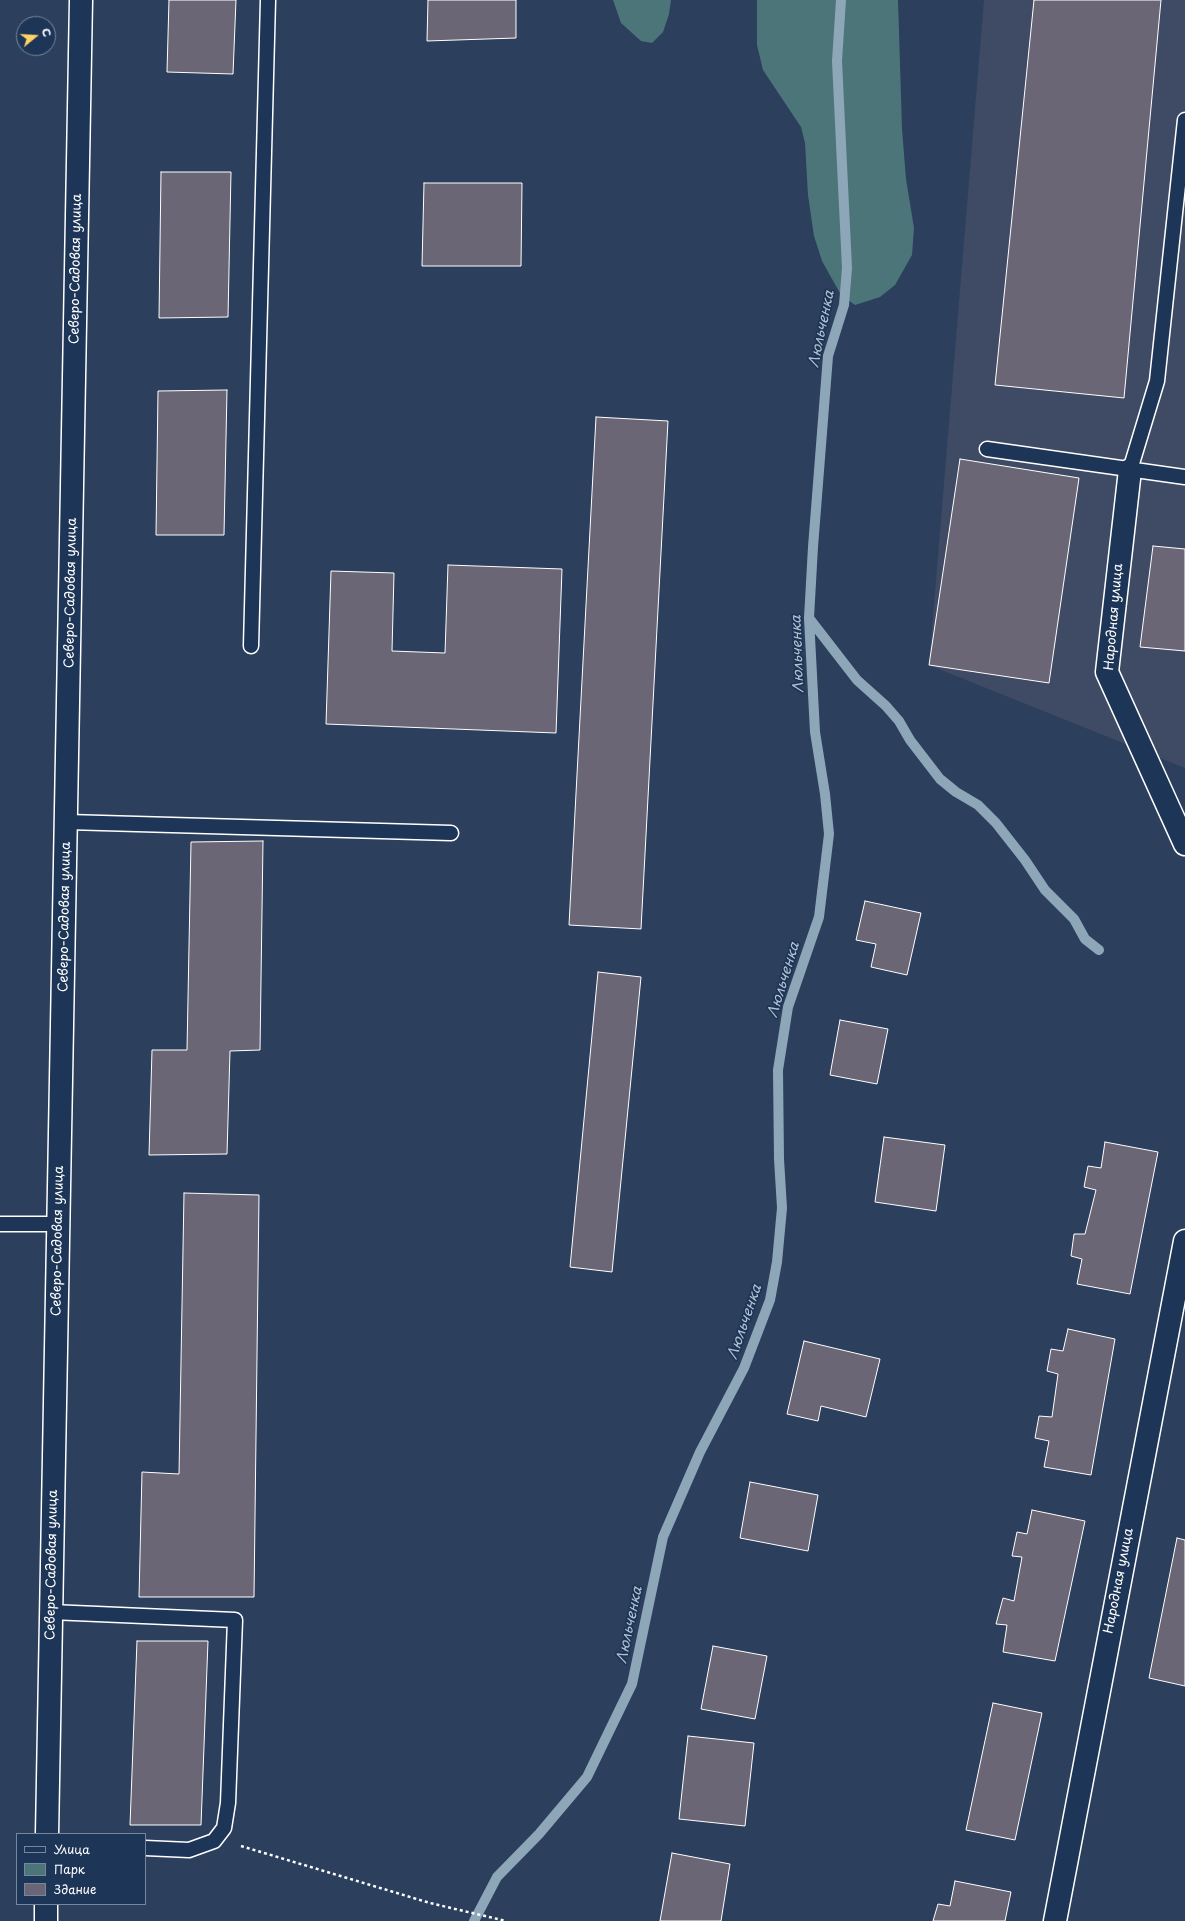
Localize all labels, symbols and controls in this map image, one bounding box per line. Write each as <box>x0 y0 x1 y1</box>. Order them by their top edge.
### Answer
north arrow <box>16 16 56 56</box>
text: С <box>38 26 56 39</box>
street label: Северо-Садовая улица <box>67 194 85 344</box>
water label: Люльченка <box>806 289 838 369</box>
street label: Северо-Садовая улица <box>62 518 80 668</box>
street label: Народная улица <box>1102 563 1126 671</box>
water label: Люльченка <box>788 615 808 693</box>
street label: Северо-Садовая улица <box>56 842 74 992</box>
water label: Люльченка <box>765 940 803 1020</box>
street label: Северо-Садовая улица <box>49 1166 67 1316</box>
water label: Люльченка <box>724 1282 766 1362</box>
street label: Северо-Садовая улица <box>43 1490 61 1640</box>
street label: Народная улица <box>1101 1527 1137 1635</box>
water label: Люльченка <box>614 1585 646 1665</box>
legend <box>16 1833 146 1905</box>
text: Улица <box>54 1840 90 1858</box>
text: Парк <box>54 1860 85 1878</box>
text: Здание <box>54 1880 96 1898</box>

